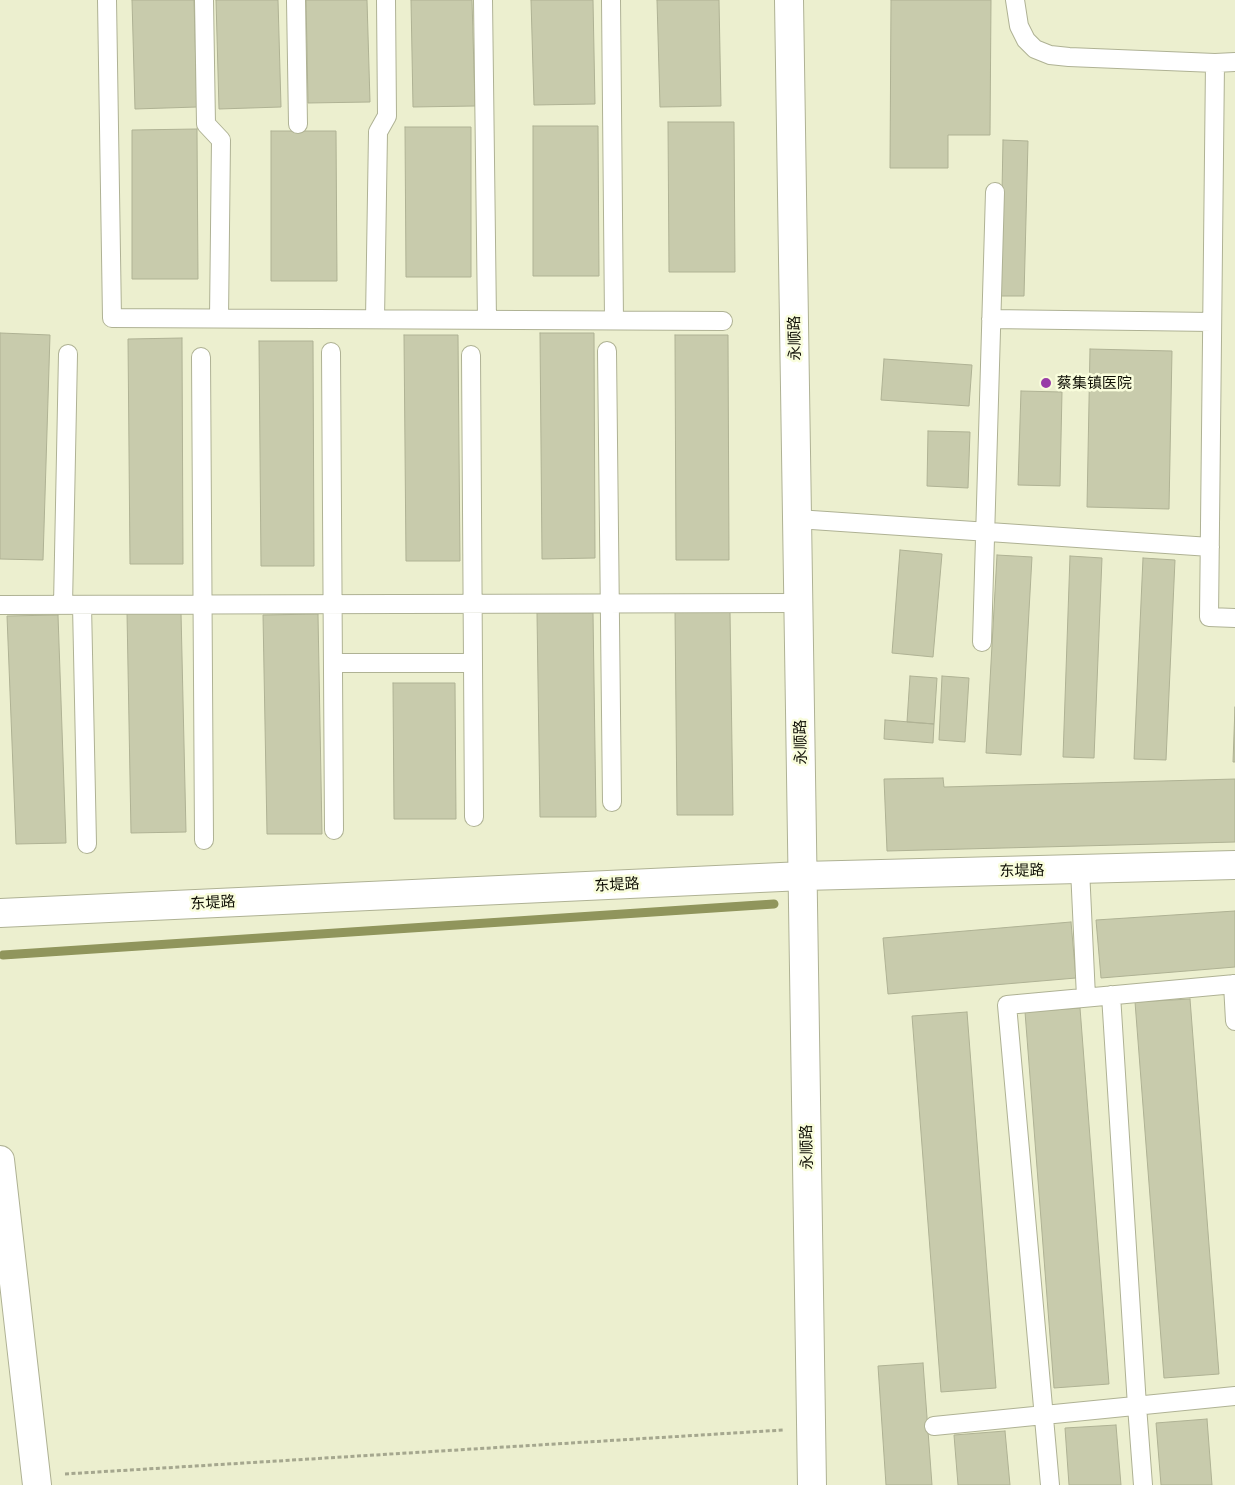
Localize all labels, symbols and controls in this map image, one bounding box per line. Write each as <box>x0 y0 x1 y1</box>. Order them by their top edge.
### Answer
street label: 永顺路 <box>786 315 804 361</box>
place label: 蔡集镇医院 <box>1057 374 1132 392</box>
marker: 蔡集镇医院 <box>1039 376 1053 390</box>
street label: 永顺路 <box>792 719 810 765</box>
street label: 东堤路 <box>999 862 1045 880</box>
street label: 东堤路 <box>594 875 640 895</box>
street label: 东堤路 <box>190 893 236 913</box>
street label: 永顺路 <box>798 1124 816 1170</box>

